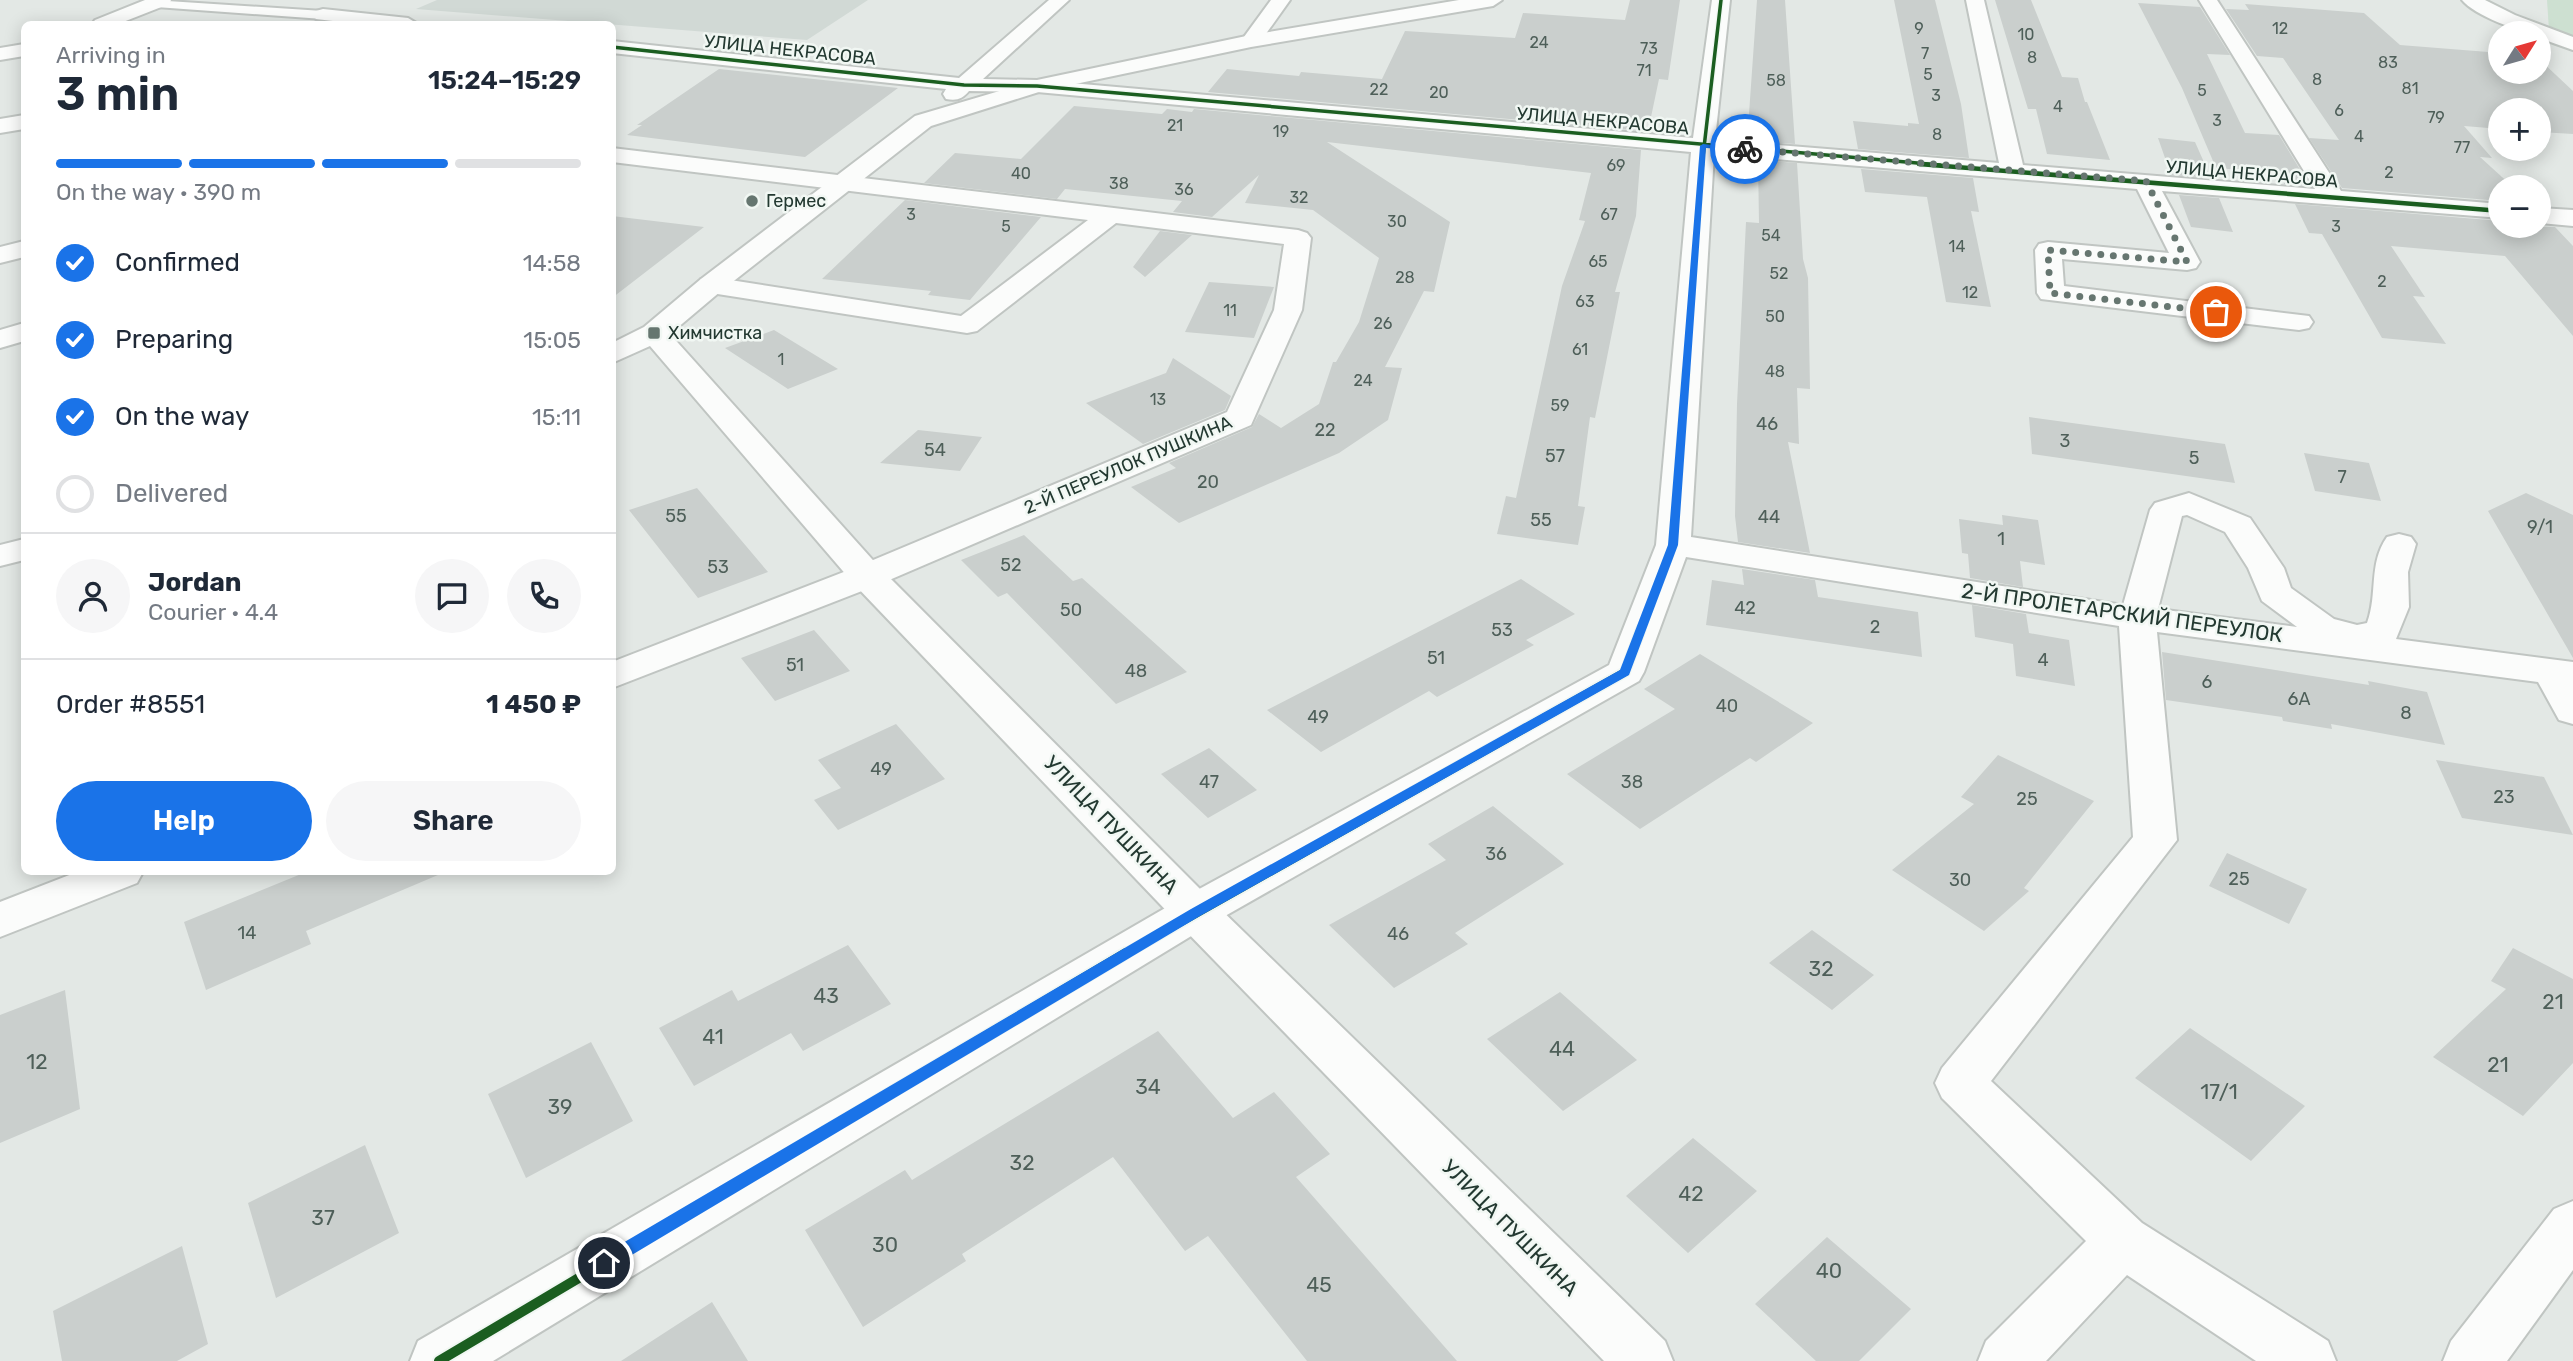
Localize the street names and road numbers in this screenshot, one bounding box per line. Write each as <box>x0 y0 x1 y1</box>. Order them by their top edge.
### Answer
street label: УЛИЦА НЕКРАСОВА <box>703 30 877 70</box>
street label: УЛИЦА НЕКРАСОВА <box>1516 103 1690 139</box>
street label: УЛИЦА НЕКРАСОВА <box>2165 156 2339 192</box>
street label: 2-Й ПЕРЕУЛОК ПУШКИНА <box>1021 411 1235 519</box>
street label: 2-Й ПРОЛЕТАРСКИЙ ПЕРЕУЛОК <box>1960 578 2284 647</box>
street label: УЛИЦА ПУШКИНА <box>1039 750 1184 899</box>
street label: УЛИЦА ПУШКИНА <box>1437 1154 1584 1301</box>

